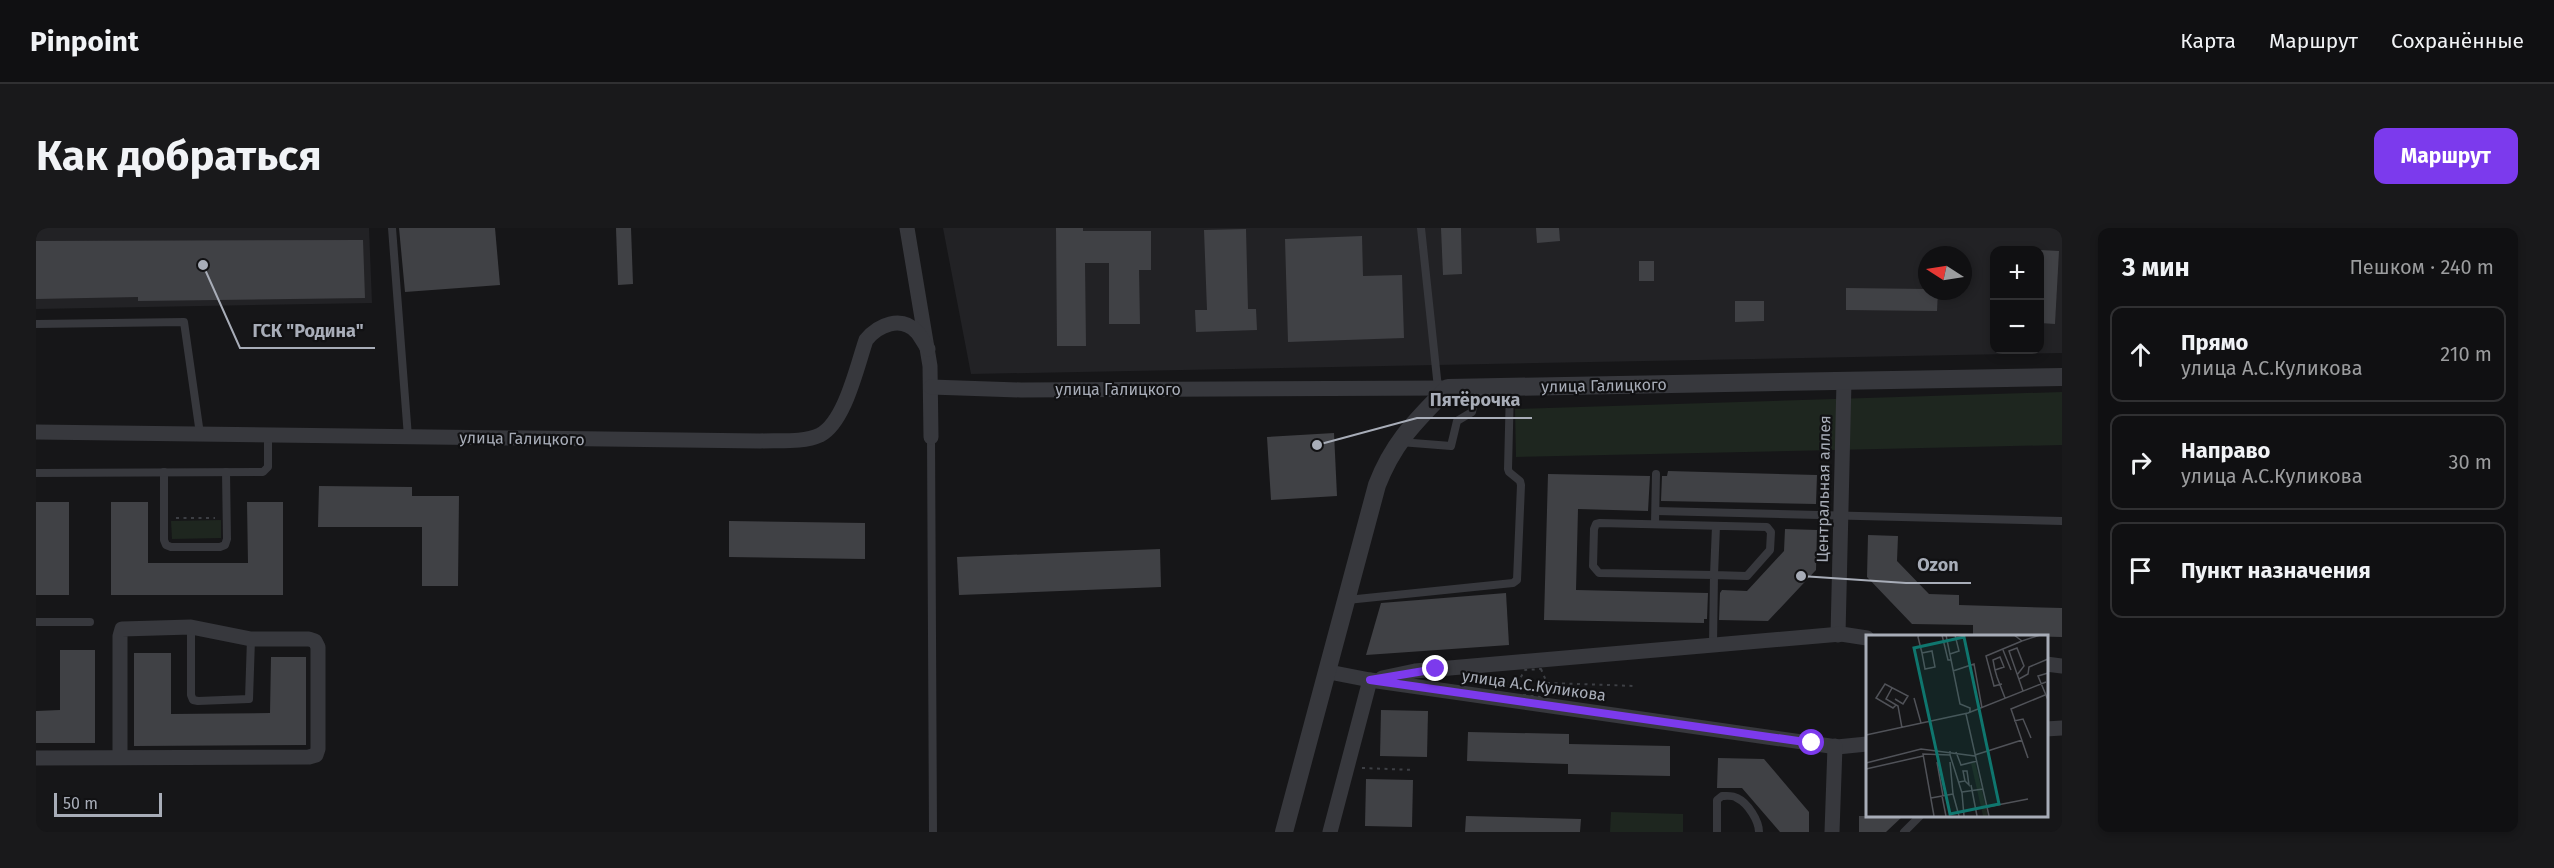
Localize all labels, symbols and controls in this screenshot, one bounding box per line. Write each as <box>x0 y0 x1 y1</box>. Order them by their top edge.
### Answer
text: Pinpoint <box>30 25 139 58</box>
text: Карта <box>2180 28 2236 54</box>
text: Маршрут <box>2269 28 2358 54</box>
text: Сохранённые <box>2391 28 2524 54</box>
button: Маршрут <box>2374 128 2518 184</box>
text: Как добраться <box>36 131 322 181</box>
north arrow <box>1918 246 1972 300</box>
map controls <box>1990 246 2044 354</box>
button: + <box>1990 246 2044 300</box>
text: 3 мин <box>2122 252 2190 283</box>
text: Пешком · 240 m <box>2349 255 2494 279</box>
button: − <box>1990 300 2044 354</box>
callout: ГСК "Родина" <box>240 312 375 348</box>
text: ГСК "Родина" <box>252 320 364 342</box>
text: Прямо <box>2181 329 2248 356</box>
icon: ahead <box>2124 338 2157 371</box>
text: 210 m <box>2440 342 2492 366</box>
text: улица А.С.Куликова <box>2181 356 2363 380</box>
street label: улица Галицкого <box>1541 375 1667 396</box>
street label: улица Галицкого <box>1055 380 1181 399</box>
callout: Пятёрочка <box>1417 382 1532 418</box>
text: Пятёрочка <box>1430 389 1520 411</box>
street label: Центральная аллея <box>1813 415 1834 563</box>
street label: улица Галицкого <box>459 428 585 449</box>
text: Направо <box>2181 437 2270 464</box>
icon: right <box>2124 446 2157 479</box>
text: 30 m <box>2448 450 2492 474</box>
text: улица А.С.Куликова <box>2181 464 2363 488</box>
callout: Ozon <box>1906 547 1971 583</box>
text: Ozon <box>1917 554 1959 576</box>
icon: arrive <box>2124 554 2157 587</box>
text: Пункт назначения <box>2181 557 2371 584</box>
inset map <box>1866 635 2047 817</box>
route end <box>1422 655 1448 681</box>
street label: улица А.С.Куликова <box>1461 666 1607 705</box>
route start <box>1798 729 1824 755</box>
scale bar <box>54 790 162 818</box>
text: 50 m <box>63 794 98 813</box>

